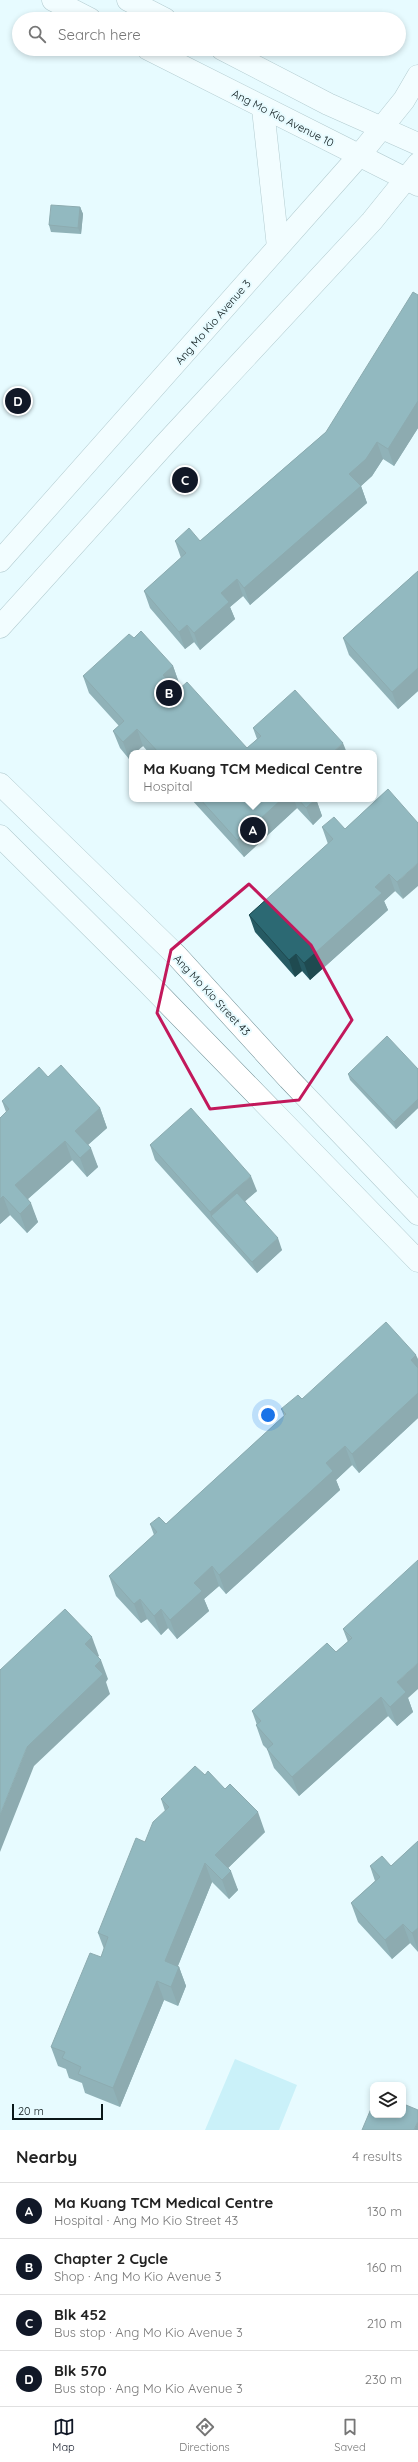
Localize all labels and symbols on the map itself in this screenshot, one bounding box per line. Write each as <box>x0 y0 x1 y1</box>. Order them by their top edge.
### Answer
street label: Ang Mo Kio Avenue 10 <box>230 86 336 150</box>
street label: Ang Mo Kio Avenue 3 <box>172 277 254 367</box>
pin: D <box>5 386 31 416</box>
pin: C <box>172 465 198 495</box>
pin: B <box>156 678 182 708</box>
pin: A <box>240 815 266 845</box>
street label: Ang Mo Kio Street 43 <box>171 951 253 1039</box>
your location <box>258 1405 278 1425</box>
scale bar <box>12 2102 103 2121</box>

